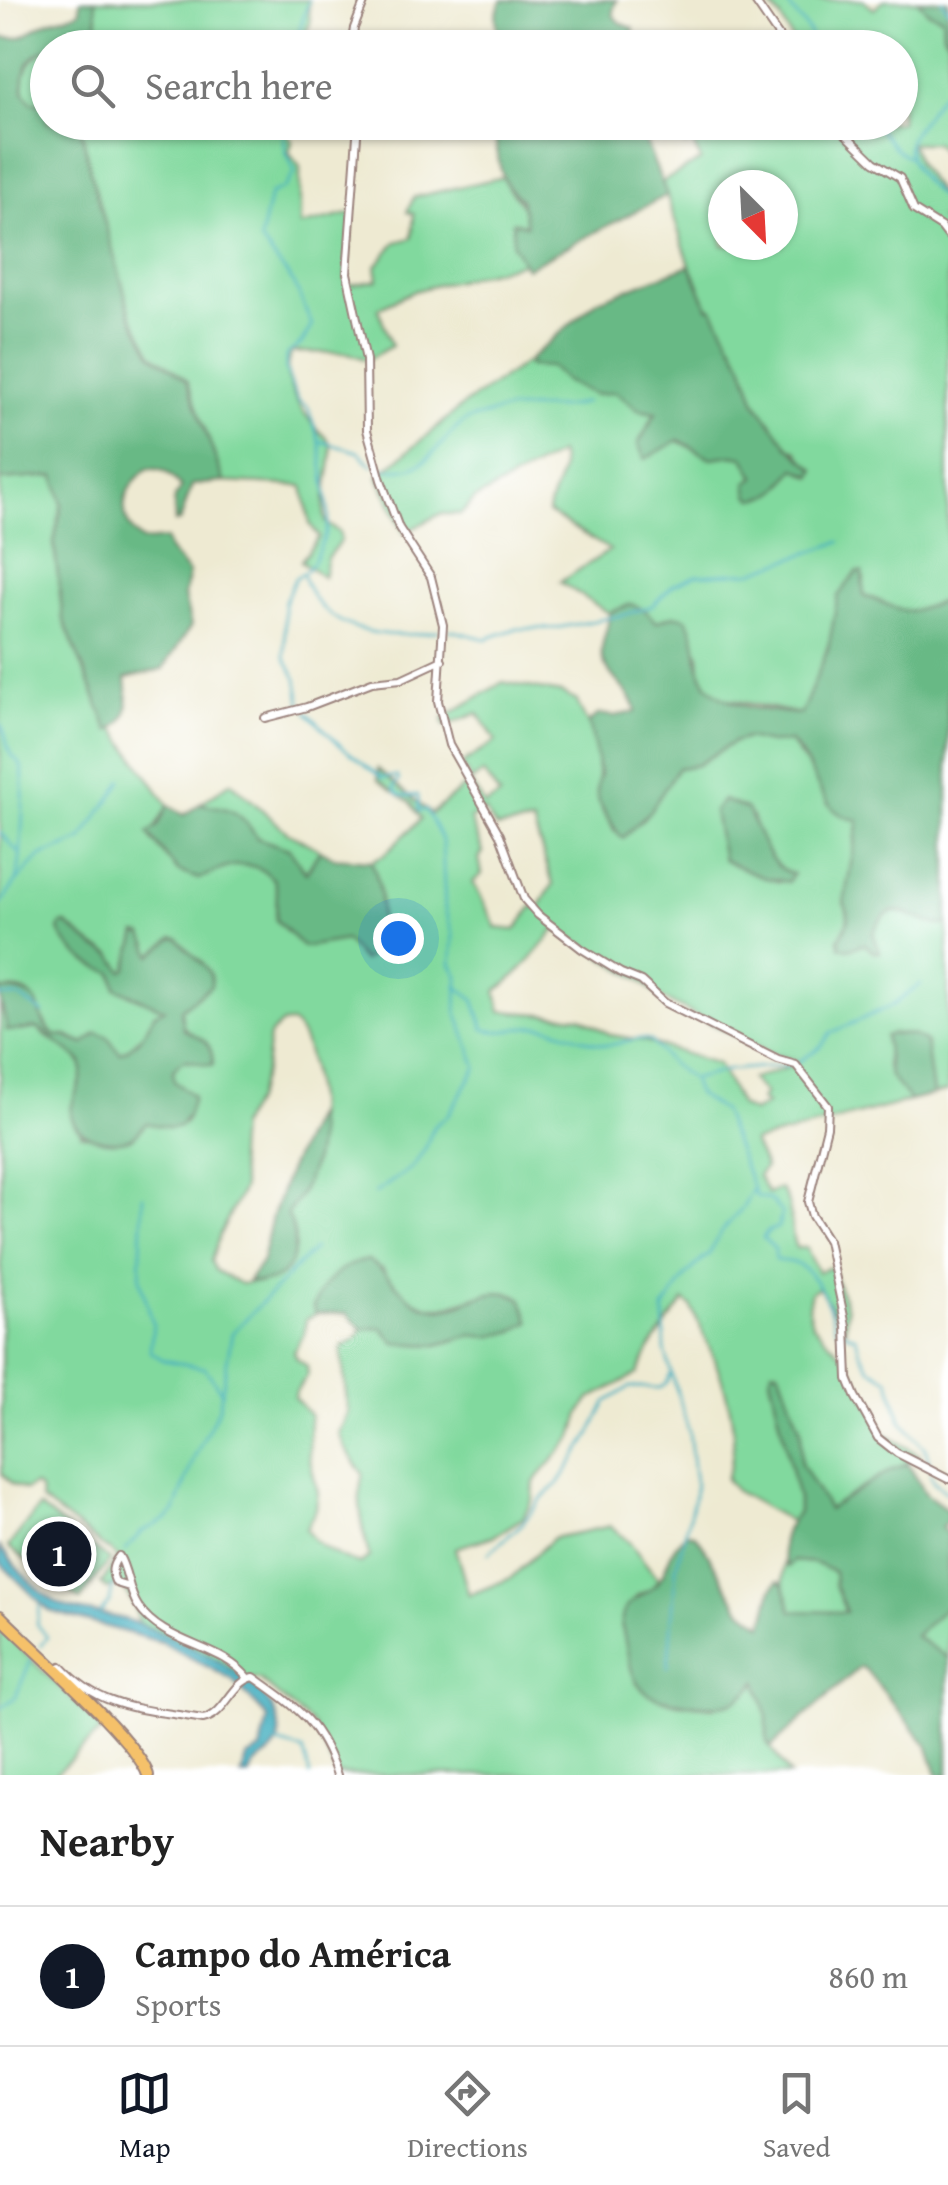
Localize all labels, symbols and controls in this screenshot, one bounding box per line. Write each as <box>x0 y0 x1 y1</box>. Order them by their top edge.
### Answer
search box <box>30 30 918 140</box>
text: Search here <box>145 57 333 113</box>
icon: search <box>65 58 120 113</box>
north arrow <box>708 170 798 260</box>
your location <box>373 913 424 964</box>
pin: 1 <box>27 1516 92 1592</box>
text: Nearby <box>40 1810 174 1871</box>
text: Campo do América <box>135 1925 451 1981</box>
text: 1 <box>64 1953 81 2000</box>
text: 860 m <box>829 1953 908 2000</box>
text: Sports <box>135 1981 221 2028</box>
tab: Map <box>117 2066 172 2167</box>
tab: Directions <box>407 2066 528 2167</box>
tab: Saved <box>763 2066 831 2167</box>

